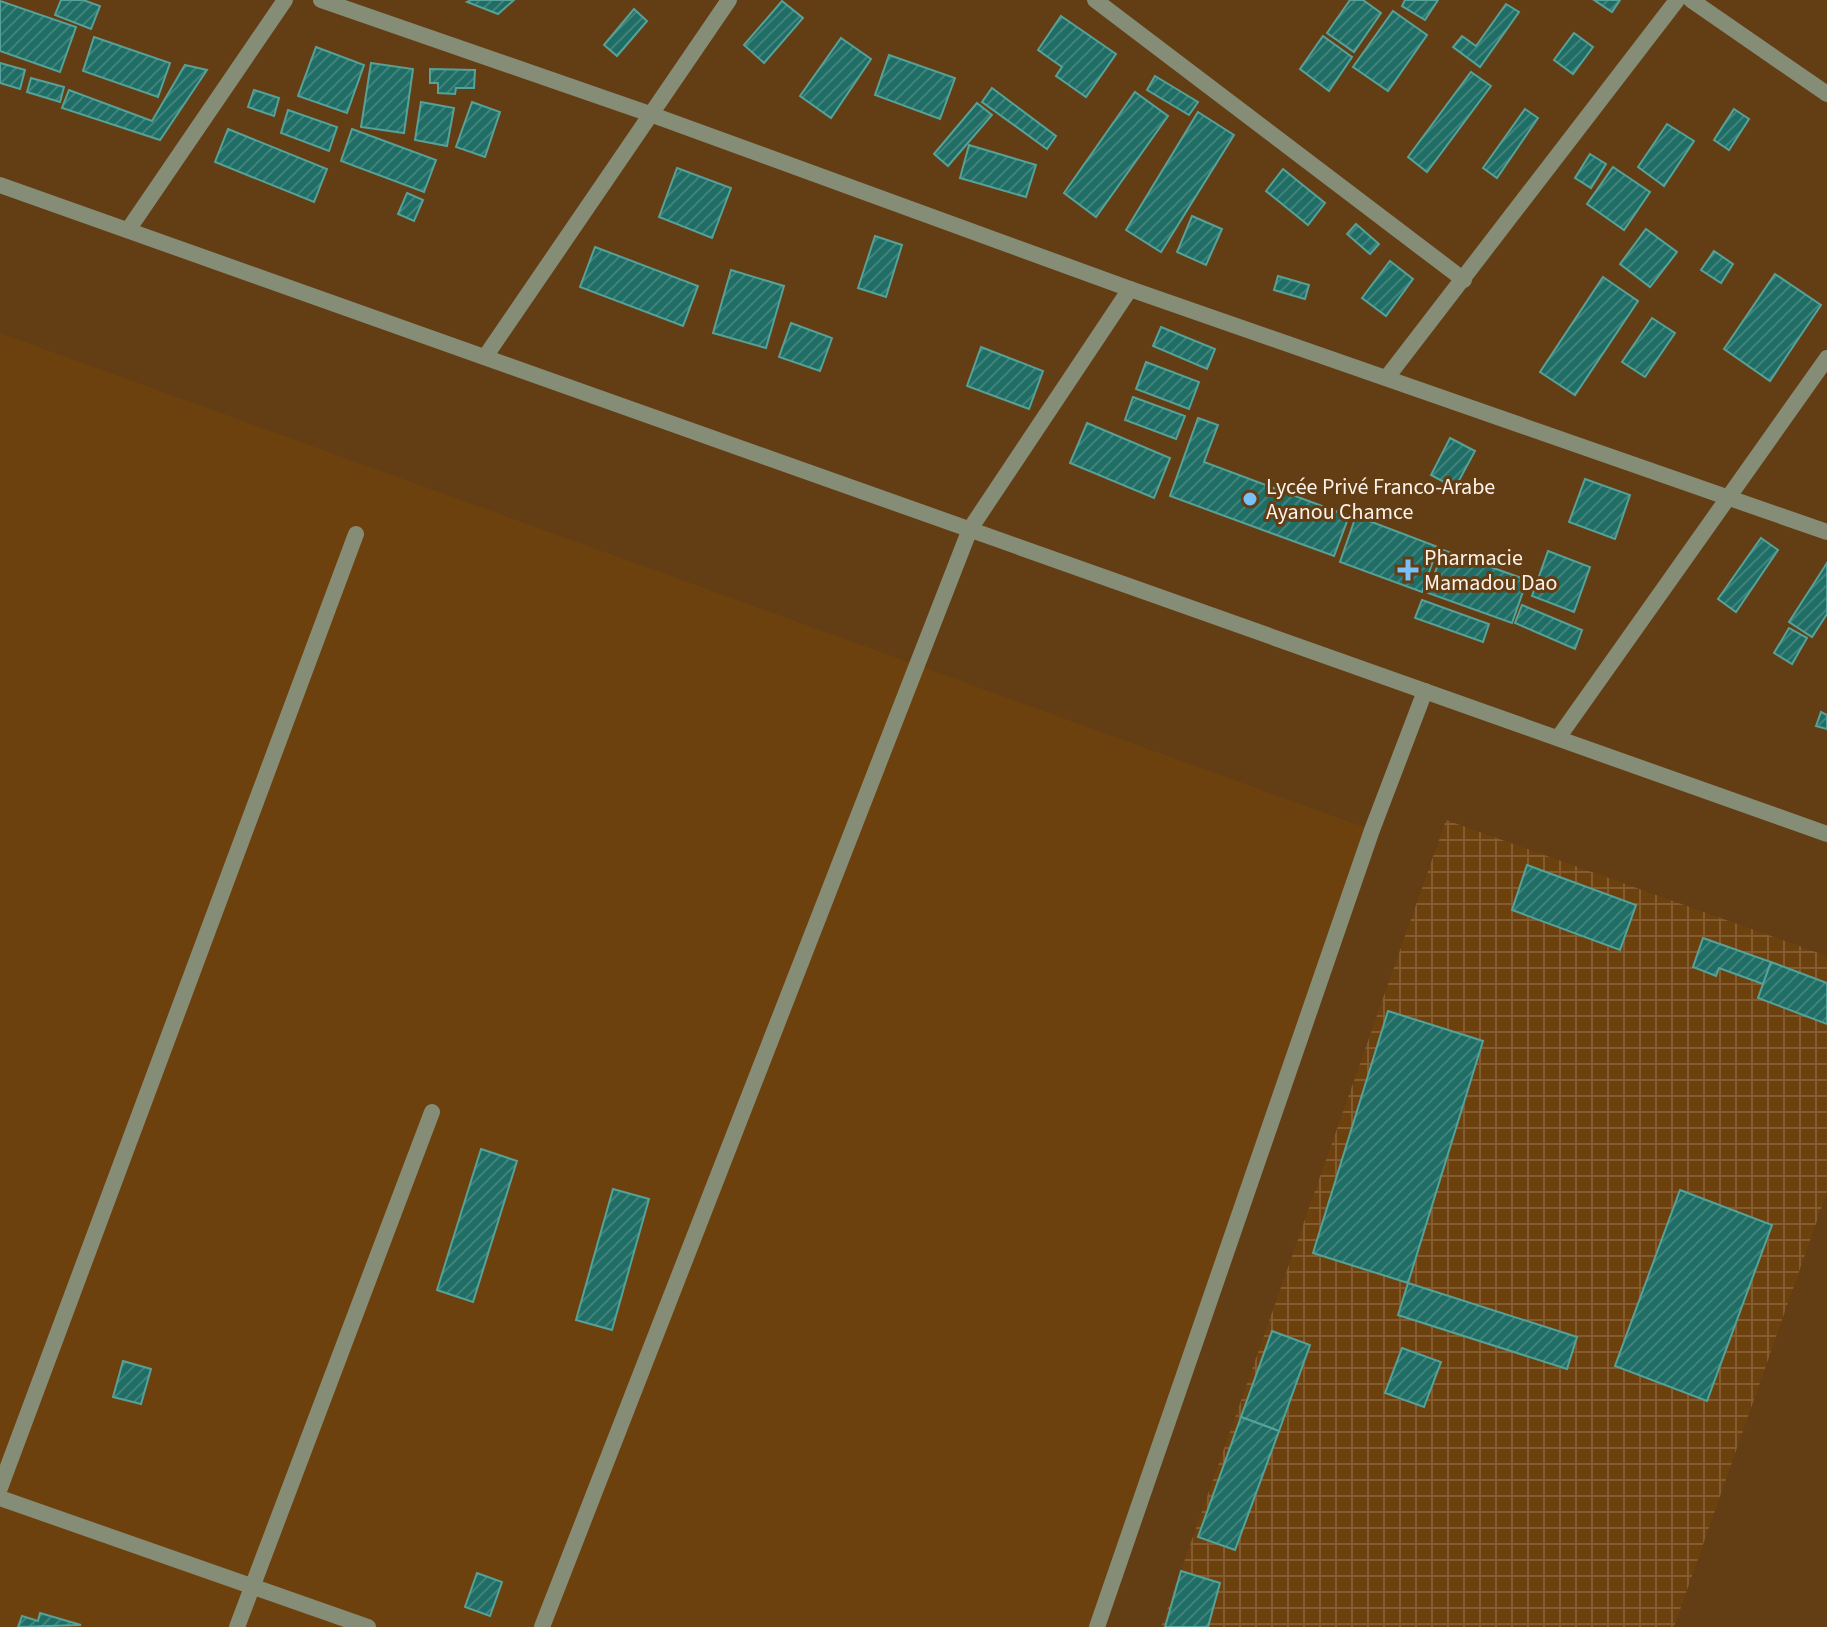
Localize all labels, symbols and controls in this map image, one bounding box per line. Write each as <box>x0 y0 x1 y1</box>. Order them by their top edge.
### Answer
place label: Lycée Privé Franco-Arabe Ayanou Chamce <box>1266 471 1495 528</box>
marker: Lycée Privé Franco-Arabe Ayanou Chamce <box>1241 490 1259 508</box>
place label: Pharmacie Mamadou Dao <box>1424 542 1557 599</box>
marker: Pharmacie Mamadou Dao <box>1399 561 1417 579</box>

